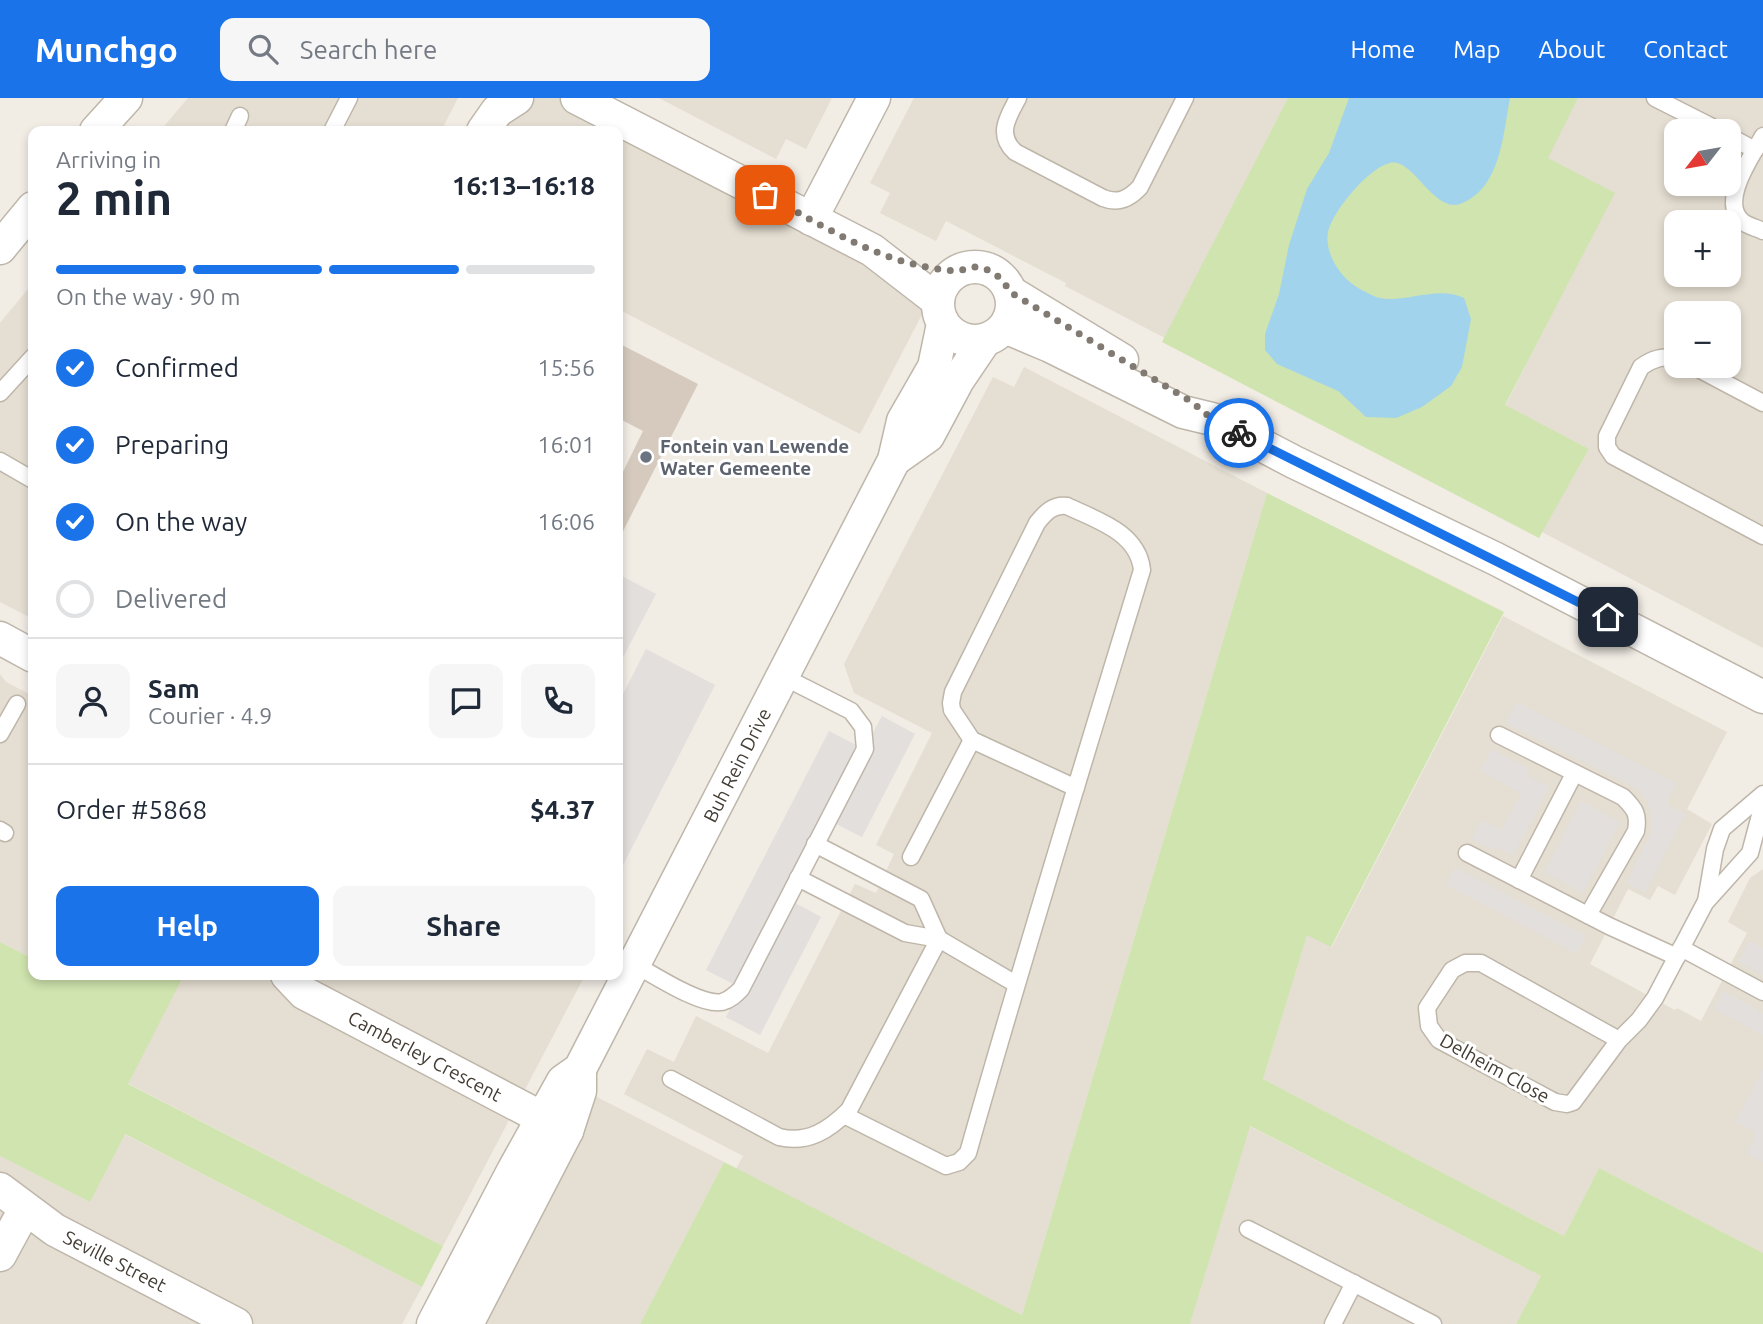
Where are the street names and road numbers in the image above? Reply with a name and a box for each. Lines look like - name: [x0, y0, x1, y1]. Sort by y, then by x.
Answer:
- street label: Buh Rein Drive: [699, 704, 775, 826]
- street label: Camberley Crescent: [344, 1006, 506, 1106]
- street label: Delheim Close: [1436, 1029, 1554, 1107]
- street label: Seville Street: [60, 1226, 170, 1297]

